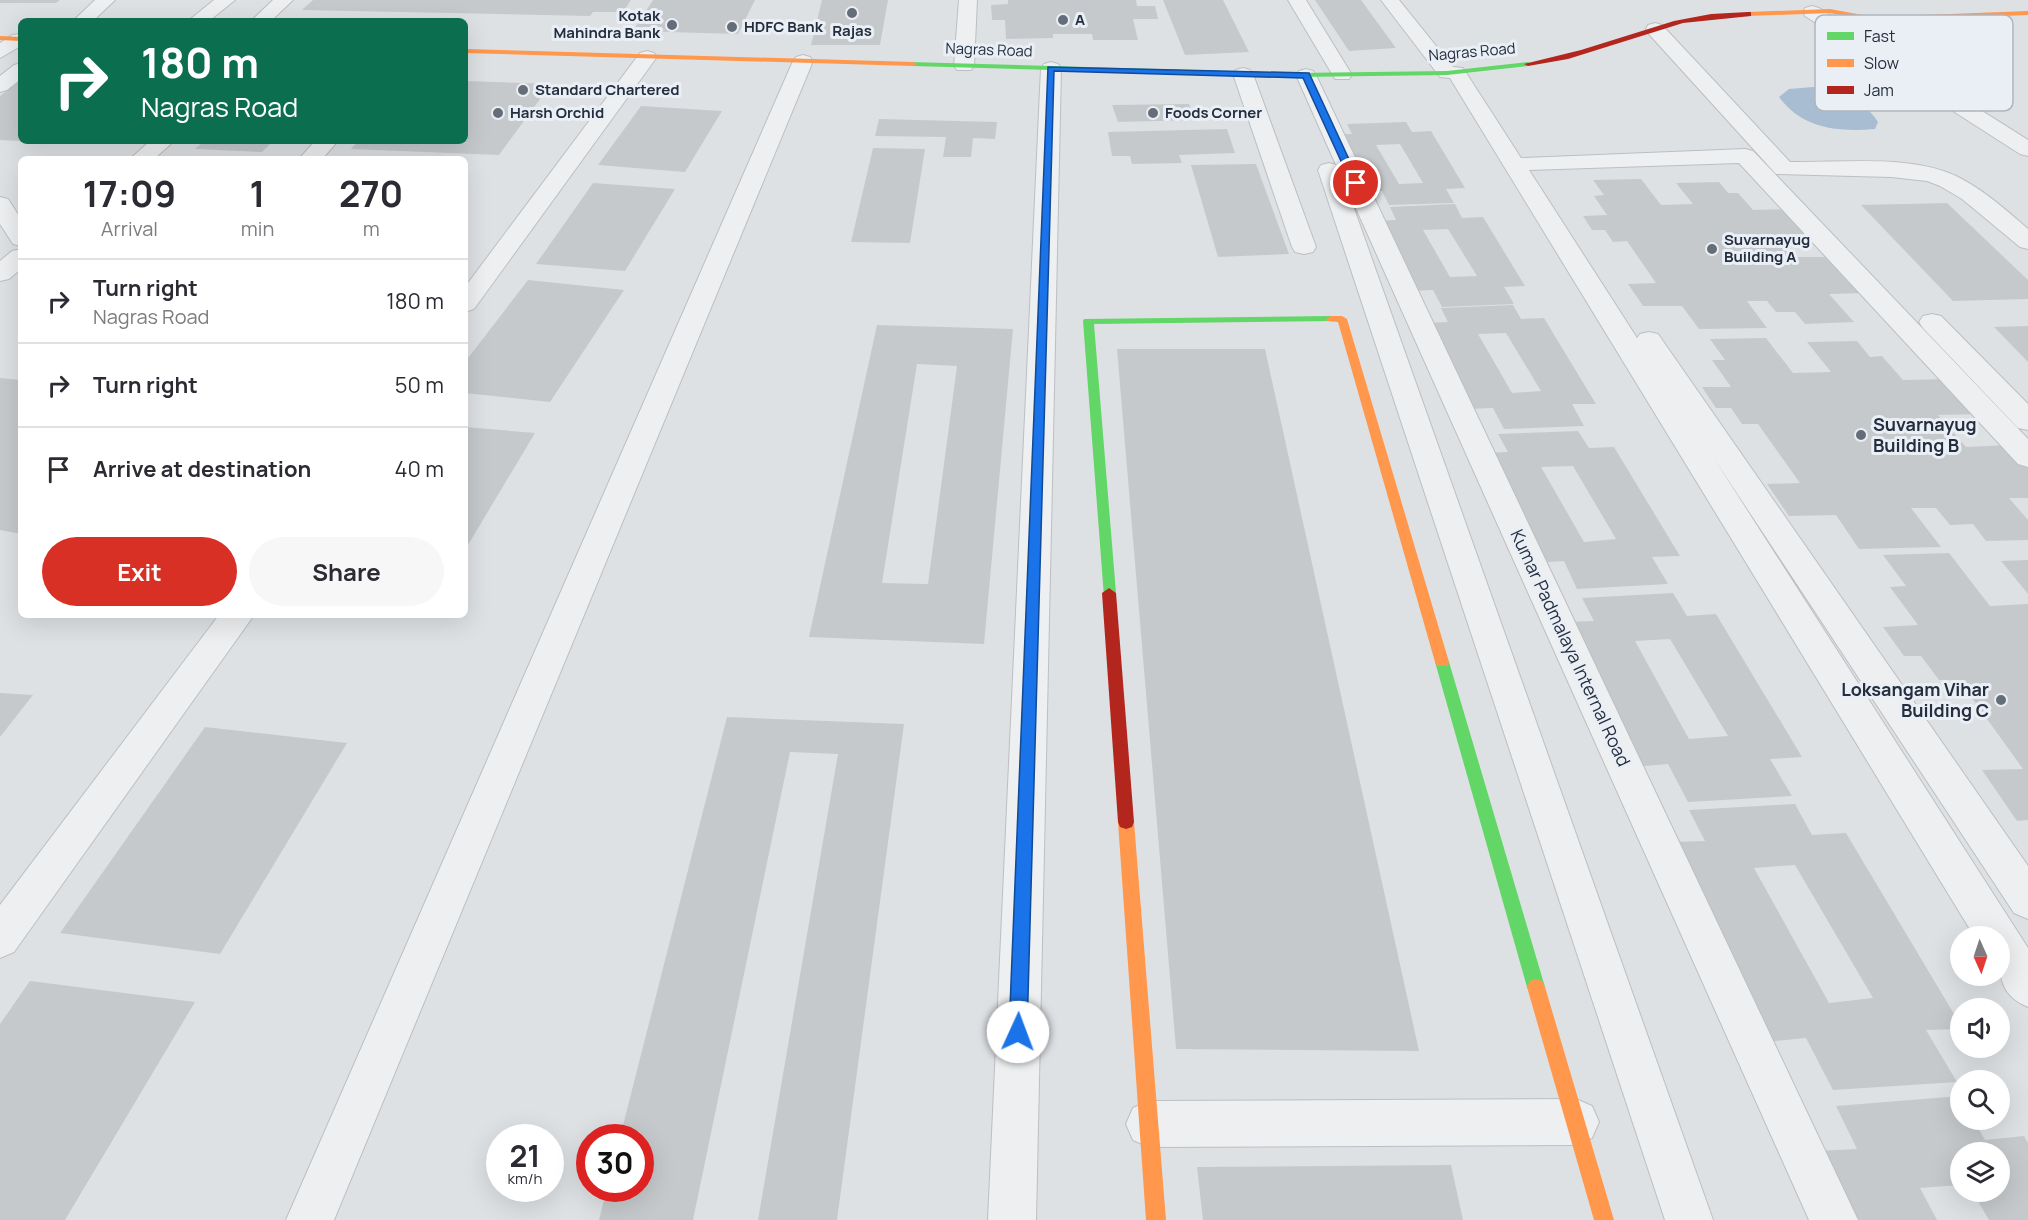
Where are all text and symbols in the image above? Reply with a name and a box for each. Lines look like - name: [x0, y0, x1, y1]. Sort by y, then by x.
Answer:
- place label: Kotak Mahindra Bank: [553, 5, 661, 43]
- marker: Rajas: [845, 6, 859, 20]
- place label: A: [1075, 9, 1085, 30]
- marker: A: [1056, 13, 1070, 27]
- legend: [1815, 15, 2013, 111]
- place label: HDFC Bank: [744, 16, 824, 37]
- marker: Kotak Mahindra Bank: [665, 18, 679, 32]
- marker: HDFC Bank: [725, 20, 739, 34]
- place label: Rajas: [832, 20, 872, 41]
- text: Fast: [1864, 25, 1895, 47]
- text: 180 m: [141, 33, 259, 91]
- street label: Nagras Road: [945, 37, 1033, 62]
- street label: Nagras Road: [1428, 37, 1516, 66]
- icon: right: [42, 42, 120, 120]
- text: Slow: [1864, 52, 1899, 74]
- place label: Standard Chartered: [535, 79, 680, 100]
- text: Jam: [1864, 79, 1894, 101]
- marker: Standard Chartered: [516, 83, 530, 97]
- text: Nagras Road: [141, 88, 298, 125]
- place label: Harsh Orchid: [510, 102, 604, 123]
- place label: Foods Corner: [1165, 102, 1262, 123]
- marker: Harsh Orchid: [491, 106, 505, 120]
- marker: Foods Corner: [1146, 106, 1160, 120]
- pin: [1330, 157, 1381, 208]
- icon: arrive: [1339, 166, 1372, 199]
- text: 17:09: [83, 169, 176, 218]
- text: 1: [250, 169, 265, 218]
- text: 270: [339, 169, 403, 218]
- text: Arrival: [101, 215, 158, 242]
- text: min: [241, 215, 274, 242]
- text: m: [363, 215, 380, 242]
- place label: Suvarnayug Building A: [1724, 229, 1810, 267]
- marker: Suvarnayug Building A: [1705, 242, 1719, 256]
- text: Turn right: [93, 273, 198, 303]
- icon: right: [42, 285, 75, 318]
- text: 180 m: [386, 286, 444, 316]
- text: Nagras Road: [93, 303, 209, 330]
- icon: right: [42, 369, 75, 402]
- text: Turn right: [93, 370, 198, 400]
- text: 50 m: [395, 370, 444, 400]
- place label: Suvarnayug Building B: [1873, 412, 1977, 457]
- marker: Suvarnayug Building B: [1854, 428, 1868, 442]
- icon: arrive: [42, 453, 75, 486]
- text: Arrive at destination: [93, 454, 311, 484]
- text: 40 m: [395, 454, 444, 484]
- street label: Kumar Padmalaya Internal Road: [1505, 525, 1636, 770]
- button: Exit: [42, 537, 237, 606]
- button: Share: [249, 537, 444, 606]
- place label: Loksangam Vihar Building C: [1841, 677, 1989, 722]
- marker: Loksangam Vihar Building C: [1994, 693, 2008, 707]
- north arrow: [1950, 926, 2010, 986]
- map controls: [1950, 926, 2010, 1202]
- button: sound: [1950, 998, 2010, 1058]
- position arrow: [986, 1000, 1050, 1064]
- button: search: [1950, 1070, 2010, 1130]
- speed limit sign: 30: [576, 1124, 654, 1202]
- text: 21: [509, 1135, 541, 1176]
- button: layers: [1950, 1142, 2010, 1202]
- text: km/h: [508, 1168, 542, 1189]

